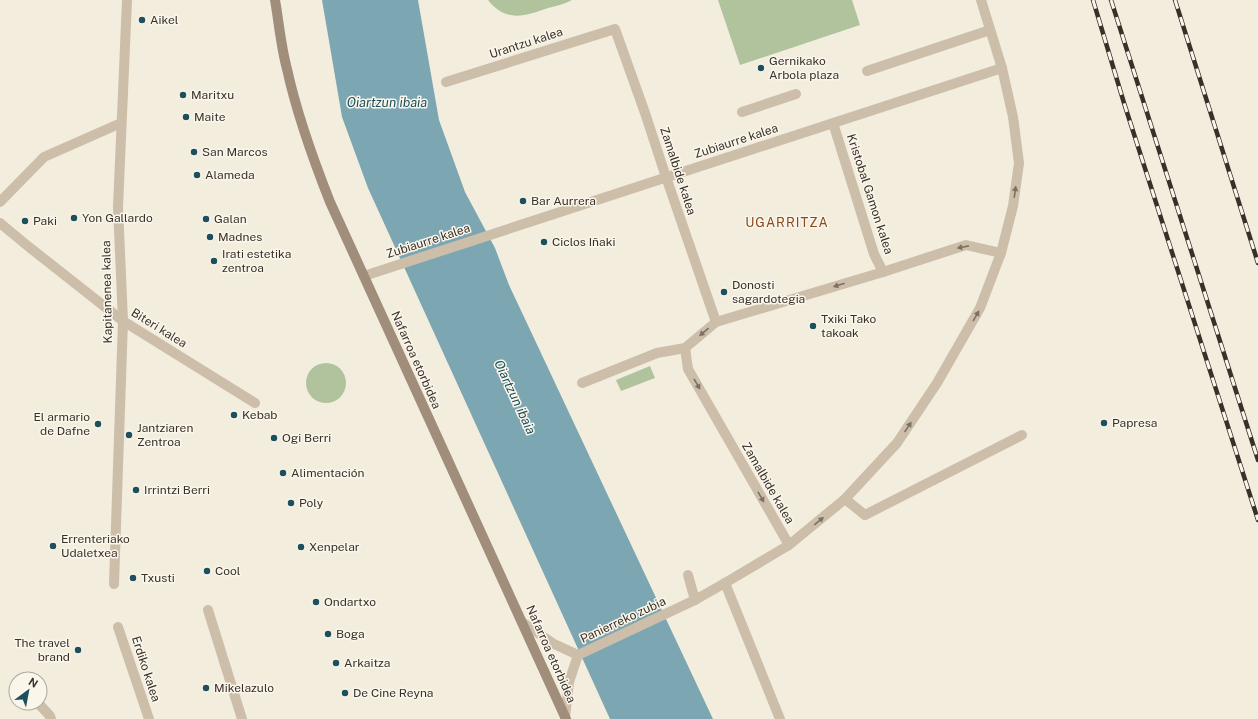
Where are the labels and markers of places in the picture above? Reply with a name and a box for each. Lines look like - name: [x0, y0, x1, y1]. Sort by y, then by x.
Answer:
- place label: Aikel: [150, 13, 179, 27]
- marker: Aikel: [137, 15, 147, 25]
- place label: Gernikako Arbola plaza: [769, 54, 839, 82]
- marker: Gernikako Arbola plaza: [756, 63, 766, 73]
- place label: Maritxu: [191, 88, 234, 102]
- marker: Maritxu: [178, 90, 188, 100]
- place label: Maite: [194, 110, 226, 124]
- marker: Maite: [181, 112, 191, 122]
- place label: San Marcos: [202, 145, 268, 159]
- marker: San Marcos: [189, 147, 199, 157]
- place label: Alameda: [205, 168, 255, 182]
- marker: Alameda: [192, 170, 202, 180]
- place label: Bar Aurrera: [531, 194, 596, 208]
- marker: Bar Aurrera: [518, 196, 528, 206]
- place label: Yon Gallardo: [82, 211, 153, 225]
- place label: Galan: [214, 212, 247, 226]
- marker: Yon Gallardo: [69, 213, 79, 223]
- place label: Paki: [33, 214, 57, 228]
- marker: Galan: [201, 214, 211, 224]
- marker: Paki: [20, 216, 30, 226]
- place label: Madnes: [218, 230, 262, 244]
- marker: Madnes: [205, 232, 215, 242]
- place label: Ciclos Iñaki: [552, 235, 615, 249]
- marker: Ciclos Iñaki: [539, 237, 549, 247]
- place label: Irati estetika zentroa: [222, 247, 291, 275]
- marker: Irati estetika zentroa: [209, 256, 219, 266]
- place label: Donosti sagardotegia: [732, 278, 805, 306]
- marker: Donosti sagardotegia: [719, 287, 729, 297]
- place label: Txiki Tako takoak: [821, 312, 876, 340]
- marker: Txiki Tako takoak: [808, 321, 818, 331]
- place label: Kebab: [242, 408, 278, 422]
- place label: El armario de Dafne: [33, 410, 90, 438]
- marker: Kebab: [229, 410, 239, 420]
- place label: Papresa: [1112, 416, 1157, 430]
- marker: Papresa: [1099, 418, 1109, 428]
- marker: El armario de Dafne: [93, 419, 103, 429]
- place label: Jantziaren Zentroa: [137, 421, 193, 449]
- marker: Jantziaren Zentroa: [124, 430, 134, 440]
- place label: Ogi Berri: [282, 431, 331, 445]
- marker: Ogi Berri: [269, 433, 279, 443]
- place label: Alimentación: [291, 466, 364, 480]
- marker: Alimentación: [278, 468, 288, 478]
- place label: Irrintzi Berri: [144, 483, 210, 497]
- marker: Irrintzi Berri: [131, 485, 141, 495]
- place label: Poly: [299, 496, 324, 510]
- marker: Poly: [286, 498, 296, 508]
- place label: Errenteriako Udaletxea: [61, 532, 130, 560]
- place label: Xenpelar: [309, 540, 360, 554]
- marker: Errenteriako Udaletxea: [48, 541, 58, 551]
- marker: Xenpelar: [296, 542, 306, 552]
- place label: Cool: [215, 564, 241, 578]
- marker: Cool: [202, 566, 212, 576]
- place label: Txusti: [141, 571, 175, 585]
- marker: Txusti: [128, 573, 138, 583]
- place label: Ondartxo: [324, 595, 376, 609]
- marker: Ondartxo: [311, 597, 321, 607]
- place label: Boga: [336, 627, 365, 641]
- marker: Boga: [323, 629, 333, 639]
- place label: The travel brand: [14, 636, 70, 664]
- marker: The travel brand: [73, 645, 83, 655]
- place label: Arkaitza: [344, 656, 391, 670]
- marker: Arkaitza: [331, 658, 341, 668]
- place label: Mikelazulo: [214, 681, 274, 695]
- marker: Mikelazulo: [201, 683, 211, 693]
- place label: De Cine Reyna: [353, 686, 433, 700]
- marker: De Cine Reyna: [340, 688, 350, 698]

